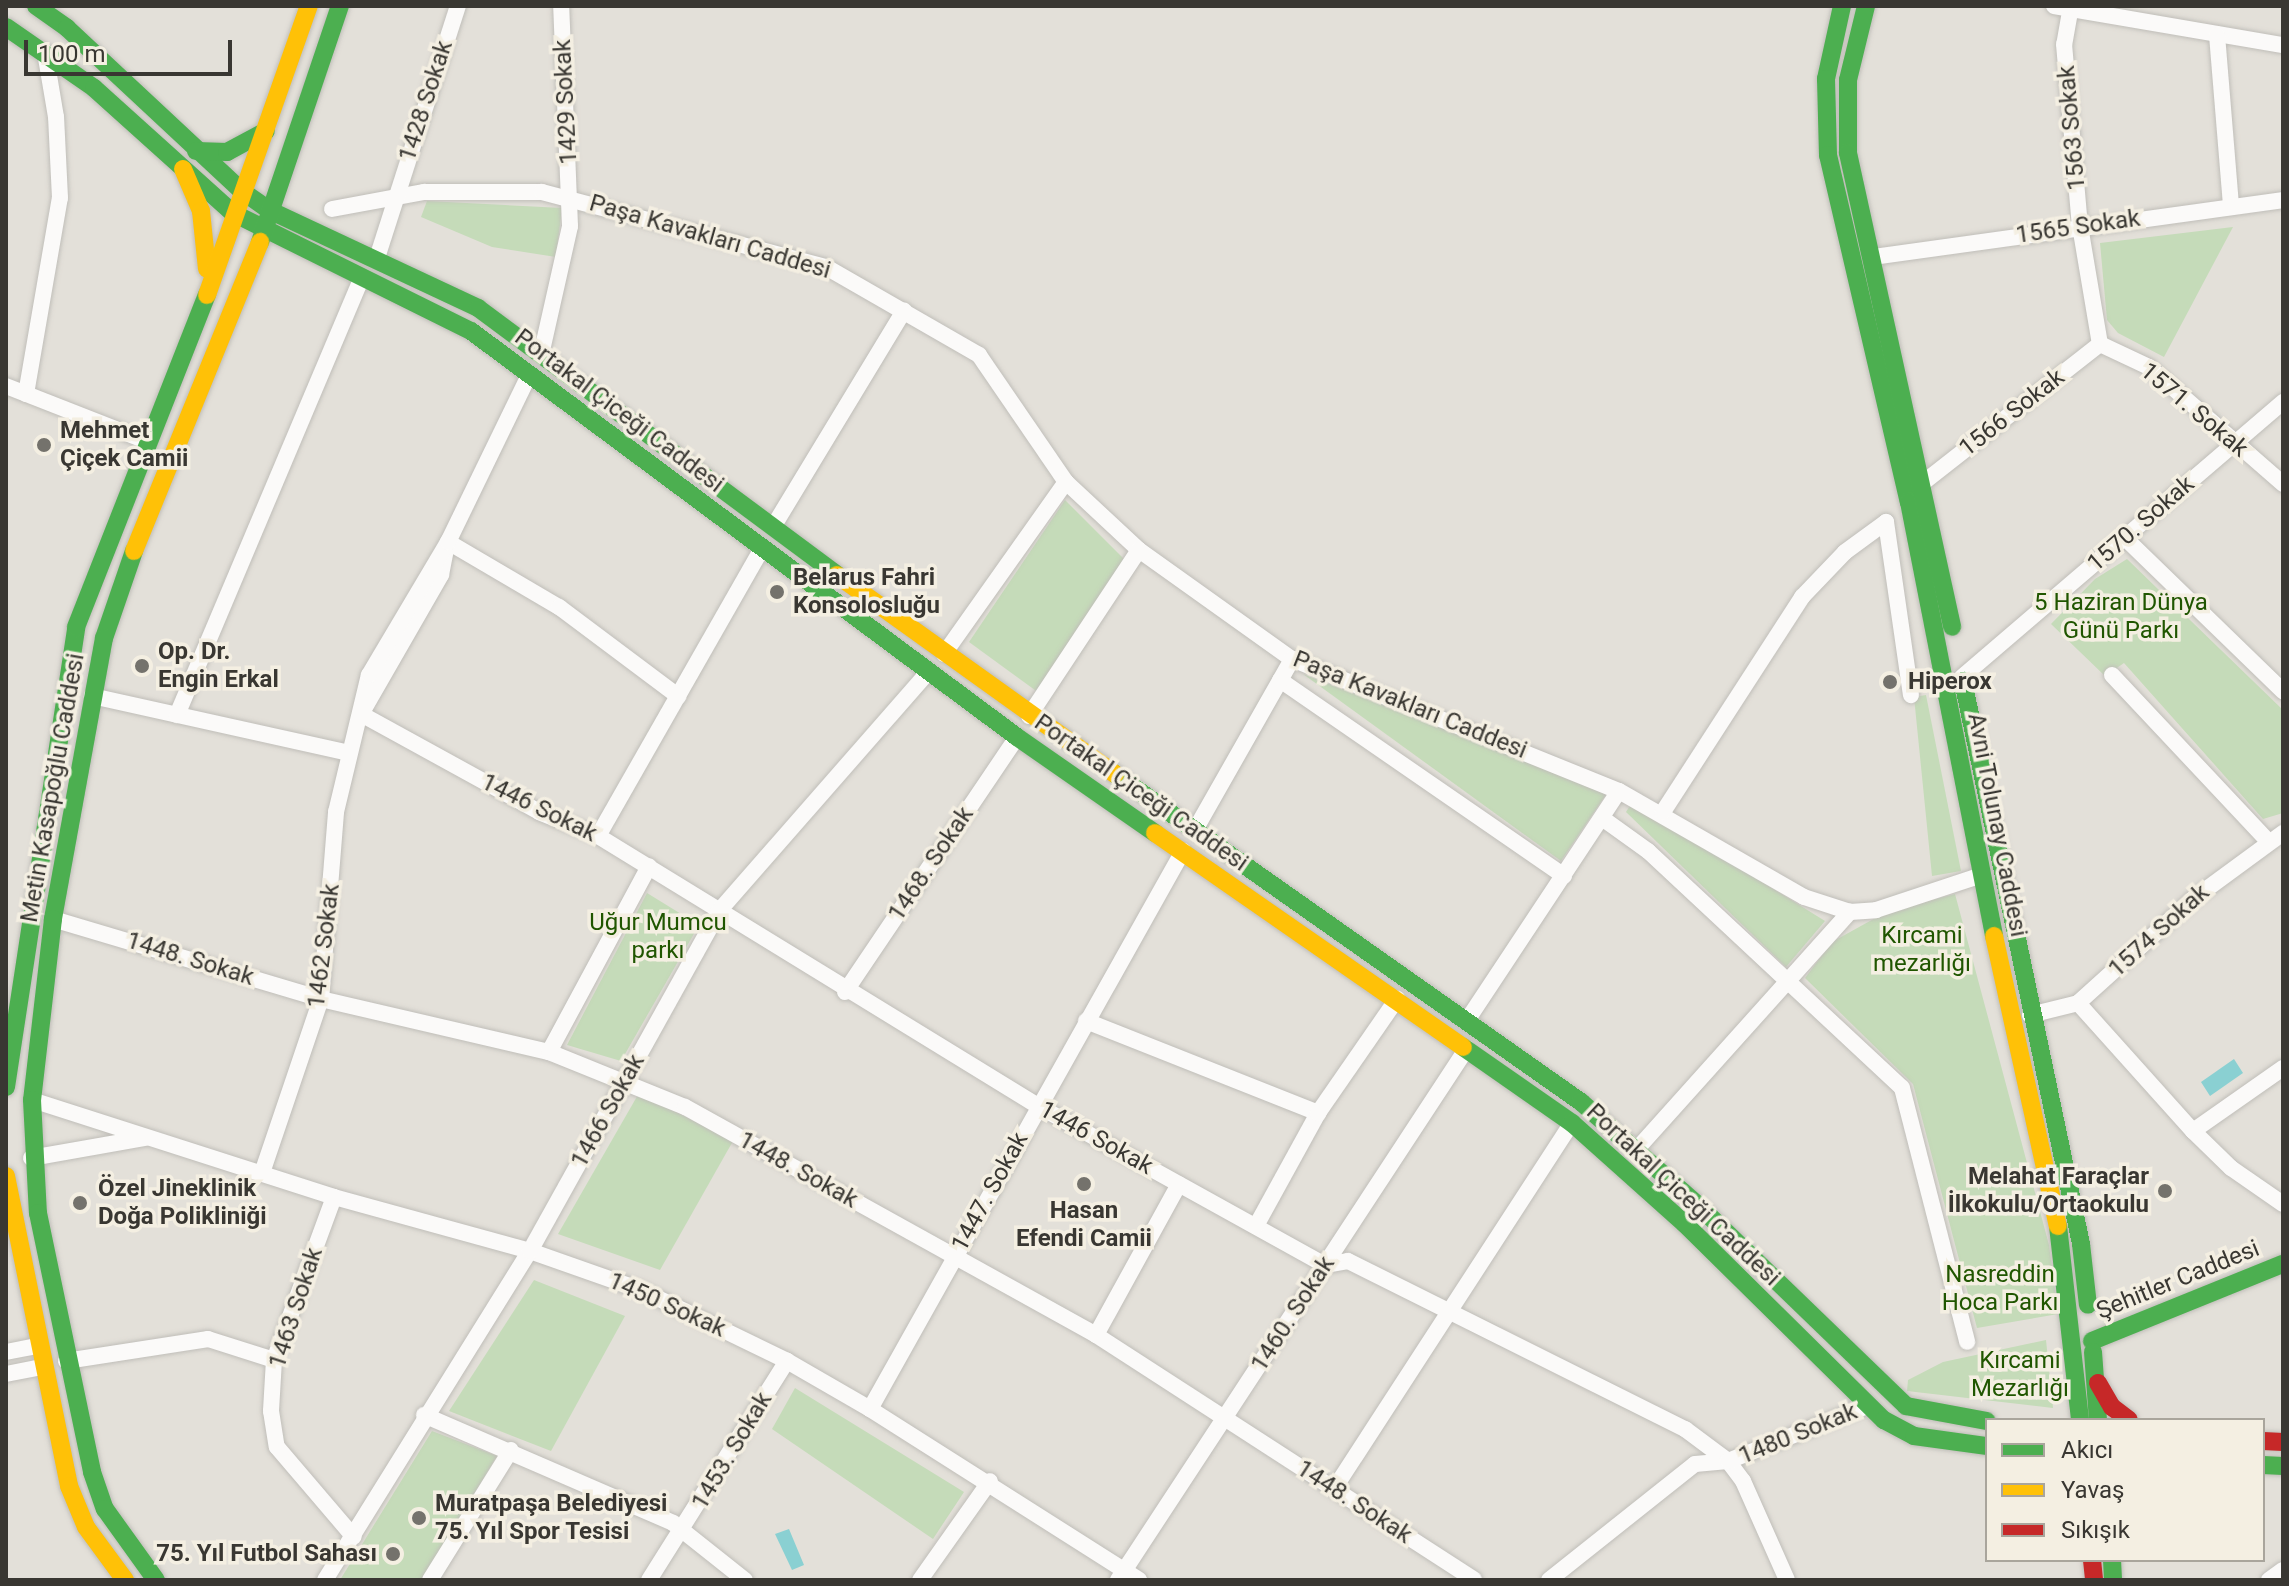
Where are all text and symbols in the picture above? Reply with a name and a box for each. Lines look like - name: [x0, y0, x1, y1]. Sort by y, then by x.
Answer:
- scale bar: [28, 24, 236, 74]
- street label: 1428 Sokak: [393, 37, 459, 165]
- street label: 1429 Sokak: [548, 39, 584, 165]
- text: 100 m: [38, 40, 105, 68]
- street label: 1563 Sokak: [2052, 64, 2092, 192]
- street label: Paşa Kavakları Caddesi: [586, 189, 834, 285]
- street label: 1565 Sokak: [2014, 204, 2142, 250]
- street label: Portakal Çiceği Caddesi: [509, 323, 729, 499]
- street label: 1571. Sokak: [2134, 357, 2254, 463]
- street label: 1566 Sokak: [1954, 363, 2070, 463]
- place label: Mehmet Çiçek Camii: [60, 417, 188, 473]
- marker: Mehmet Çiçek Camii: [35, 436, 53, 454]
- street label: 1570. Sokak: [2082, 470, 2200, 578]
- place label: Belarus Fahri Konsolosluğu: [793, 564, 940, 620]
- marker: Belarus Fahri Konsolosluğu: [768, 583, 786, 601]
- park label: 5 Haziran Dünya Günü Parkı: [2034, 589, 2208, 645]
- place label: Op. Dr. Engin Erkal: [158, 638, 279, 694]
- street label: Paşa Kavakları Caddesi: [1289, 645, 1531, 765]
- street label: Metin Kasapoğlu Caddesi: [15, 651, 91, 925]
- marker: Op. Dr. Engin Erkal: [133, 657, 151, 675]
- place label: Hiperox: [1908, 668, 1992, 696]
- marker: Hiperox: [1879, 671, 1901, 693]
- street label: Portakal Çiceği Caddesi: [1029, 708, 1253, 878]
- street label: Avni Tolunay Caddesi: [1961, 710, 2033, 940]
- street label: 1446 Sokak: [476, 768, 602, 848]
- street label: 1468. Sokak: [882, 801, 980, 927]
- street label: 1574 Sokak: [2103, 878, 2215, 984]
- street label: 1462 Sokak: [302, 882, 346, 1010]
- park label: Uğur Mumcu parkı: [589, 909, 727, 965]
- park label: Kırcami mezarlığı: [1873, 922, 1971, 978]
- street label: 1448. Sokak: [123, 926, 257, 992]
- street label: 1466 Sokak: [565, 1049, 651, 1173]
- street label: 1446 Sokak: [1034, 1095, 1158, 1181]
- street label: Portakal Çiceği Caddesi: [1580, 1098, 1786, 1292]
- street label: 1448. Sokak: [733, 1126, 863, 1214]
- street label: 1447. Sokak: [946, 1127, 1034, 1257]
- place label: Melahat Faraçlar İlkokulu/Ortaokulu: [1948, 1163, 2149, 1219]
- place label: Özel Jineklinik Doğa Polikliniği: [98, 1175, 267, 1231]
- marker: Hasan Efendi Camii: [1075, 1175, 1093, 1193]
- marker: Melahat Faraçlar İlkokulu/Ortaokulu: [2156, 1182, 2174, 1200]
- marker: Özel Jineklinik Doğa Polikliniği: [69, 1192, 91, 1214]
- place label: Hasan Efendi Camii: [1016, 1197, 1152, 1253]
- street label: Şehitler Caddesi: [2092, 1234, 2264, 1326]
- street label: 1463 Sokak: [263, 1244, 329, 1372]
- street label: 1460. Sokak: [1245, 1251, 1341, 1377]
- park label: Nasreddin Hoca Parkı: [1942, 1261, 2058, 1317]
- street label: 1450 Sokak: [604, 1266, 730, 1344]
- park label: Kırcami Mezarlığı: [1971, 1347, 2069, 1403]
- street label: 1453. Sokak: [686, 1387, 778, 1515]
- street label: 1480 Sokak: [1735, 1397, 1861, 1471]
- legend: [1985, 1418, 2265, 1562]
- text: Akıcı: [2061, 1436, 2113, 1464]
- street label: 1448. Sokak: [1291, 1454, 1417, 1550]
- text: Yavaş: [2061, 1476, 2124, 1504]
- place label: Muratpaşa Belediyesi 75. Yıl Spor Tesisi: [435, 1490, 667, 1546]
- marker: Muratpaşa Belediyesi 75. Yıl Spor Tesisi: [410, 1509, 428, 1527]
- text: Sıkışık: [2061, 1516, 2130, 1544]
- place label: 75. Yıl Futbol Sahası: [156, 1540, 377, 1568]
- marker: 75. Yıl Futbol Sahası: [384, 1545, 402, 1563]

